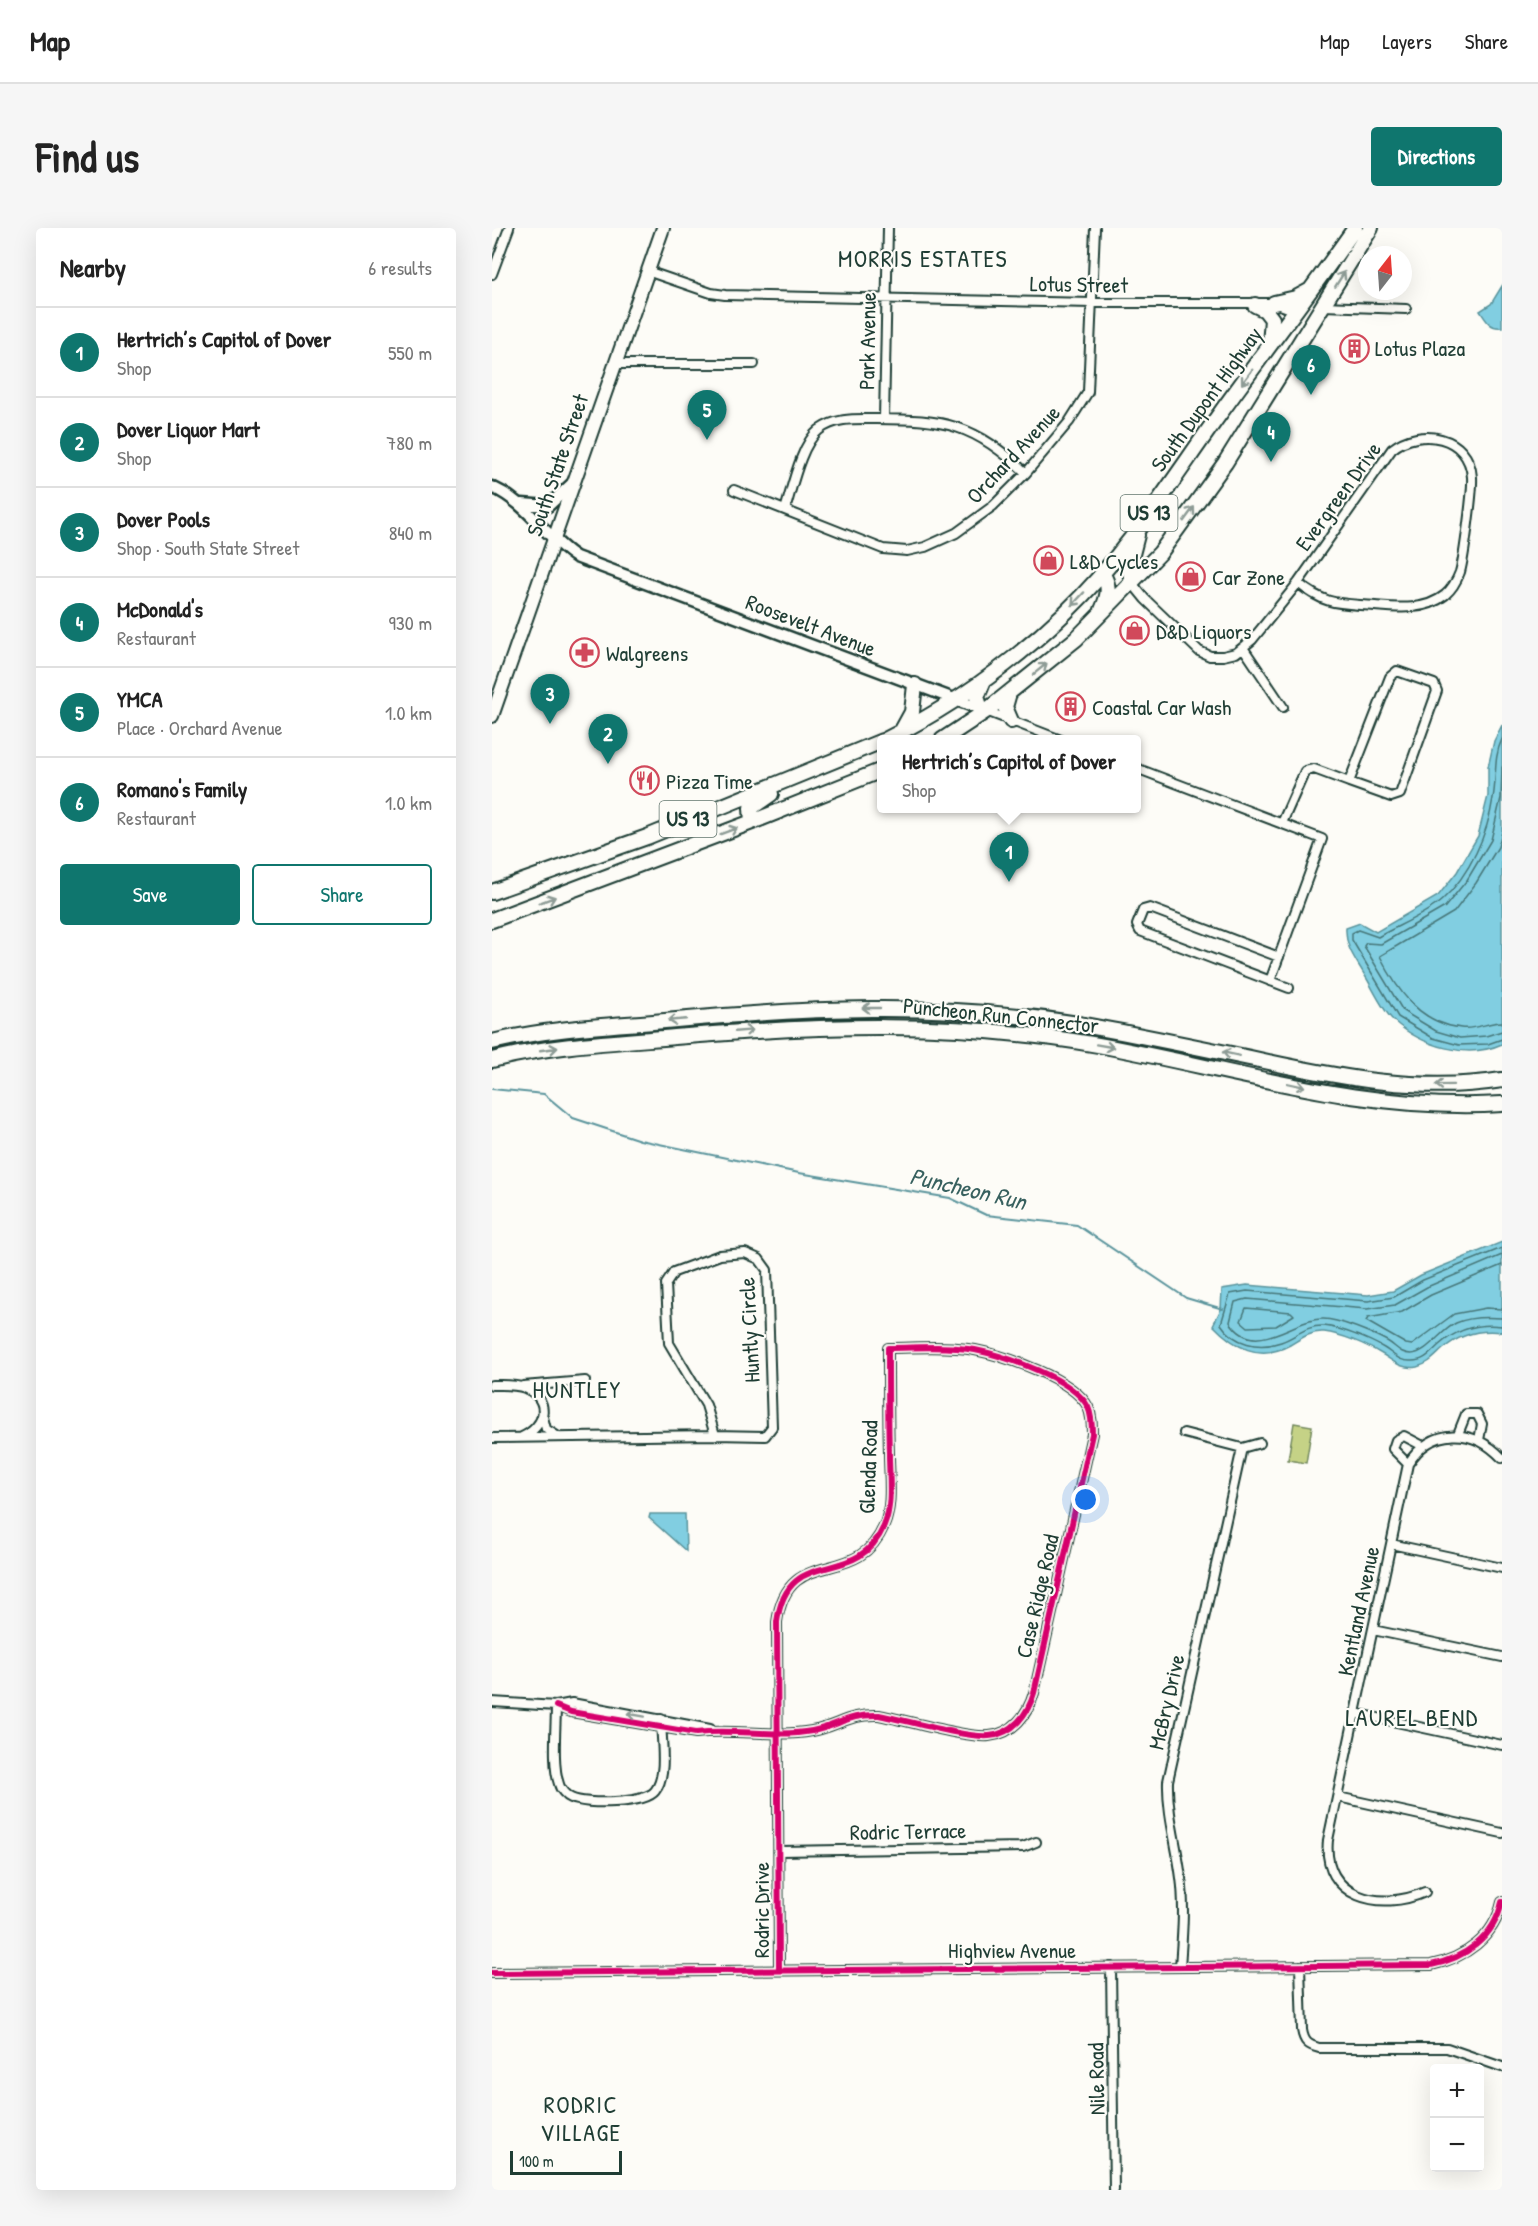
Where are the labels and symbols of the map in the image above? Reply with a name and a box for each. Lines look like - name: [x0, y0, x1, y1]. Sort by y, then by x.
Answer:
- district label: MORRIS ESTATES: [838, 242, 1008, 274]
- north arrow: [1358, 246, 1412, 300]
- street label: Lotus Street: [1030, 268, 1129, 300]
- one-way arrow: [1334, 271, 1346, 288]
- street label: Park Avenue: [851, 292, 883, 390]
- street label: South Dupont Highway: [1143, 321, 1269, 477]
- building icon: Lotus Plaza: [1338, 332, 1370, 364]
- place label: Lotus Plaza: [1375, 333, 1465, 363]
- pin: 6: [1292, 346, 1330, 395]
- one-way arrow: [1241, 369, 1254, 385]
- street label: South State Street: [519, 389, 595, 540]
- pin: 5: [688, 390, 726, 440]
- street label: Orchard Avenue: [959, 398, 1067, 510]
- pin: 4: [1252, 412, 1290, 462]
- street label: Evergreen Drive: [1288, 435, 1388, 557]
- road number: US 13: [1120, 495, 1178, 531]
- one-way arrow: [1183, 506, 1196, 522]
- shop icon: L&D Cycles: [1033, 545, 1065, 577]
- place label: L&D Cycles: [1070, 546, 1158, 576]
- shop icon: Car Zone: [1175, 561, 1207, 593]
- place label: Car Zone: [1212, 562, 1285, 592]
- street label: Roosevelt Avenue: [742, 586, 880, 664]
- one-way arrow: [1071, 592, 1086, 607]
- shop icon: D&D Liquors: [1119, 615, 1151, 647]
- place label: D&D Liquors: [1156, 616, 1252, 646]
- pharmacy icon: Walgreens: [569, 637, 601, 669]
- place label: Walgreens: [606, 638, 688, 668]
- one-way arrow: [1032, 662, 1048, 675]
- pin: 3: [530, 674, 570, 724]
- building icon: Coastal Car Wash: [1055, 691, 1087, 723]
- place label: Coastal Car Wash: [1092, 692, 1231, 722]
- pin: 2: [588, 714, 628, 764]
- restaurant icon: Pizza Time: [629, 765, 661, 797]
- place label: Pizza Time: [666, 766, 753, 796]
- road number: US 13: [660, 801, 716, 837]
- one-way arrow: [719, 825, 738, 836]
- pin: 1: [990, 832, 1028, 882]
- one-way arrow: [537, 893, 555, 904]
- street label: Puncheon Run Connector: [902, 990, 1101, 1040]
- one-way arrow: [862, 1002, 882, 1014]
- one-way arrow: [667, 1014, 687, 1025]
- one-way arrow: [733, 1026, 753, 1037]
- one-way arrow: [1095, 1041, 1114, 1052]
- one-way arrow: [539, 1044, 559, 1055]
- one-way arrow: [1221, 1048, 1241, 1059]
- one-way arrow: [1286, 1080, 1305, 1091]
- one-way arrow: [1434, 1080, 1454, 1091]
- water label: Puncheon Run: [907, 1159, 1032, 1217]
- street label: Huntly Circle: [731, 1276, 767, 1383]
- district label: HUNTLEY: [532, 1373, 622, 1405]
- street label: Glenda Road: [851, 1419, 885, 1514]
- your location: [1071, 1485, 1100, 1514]
- street label: Case Ridge Road: [1008, 1531, 1066, 1661]
- street label: Kentland Avenue: [1330, 1543, 1386, 1679]
- street label: McBry Drive: [1140, 1651, 1192, 1753]
- district label: LAUREL BEND: [1345, 1701, 1479, 1733]
- one-way arrow: [626, 1709, 646, 1720]
- street label: Rodric Terrace: [850, 1815, 967, 1847]
- street label: Rodric Drive: [746, 1862, 776, 1958]
- street label: Highview Avenue: [948, 1935, 1076, 1965]
- street label: Nile Road: [1080, 2042, 1112, 2115]
- district label: RODRIC VILLAGE: [540, 2088, 622, 2148]
- scale bar: [510, 2148, 622, 2176]

